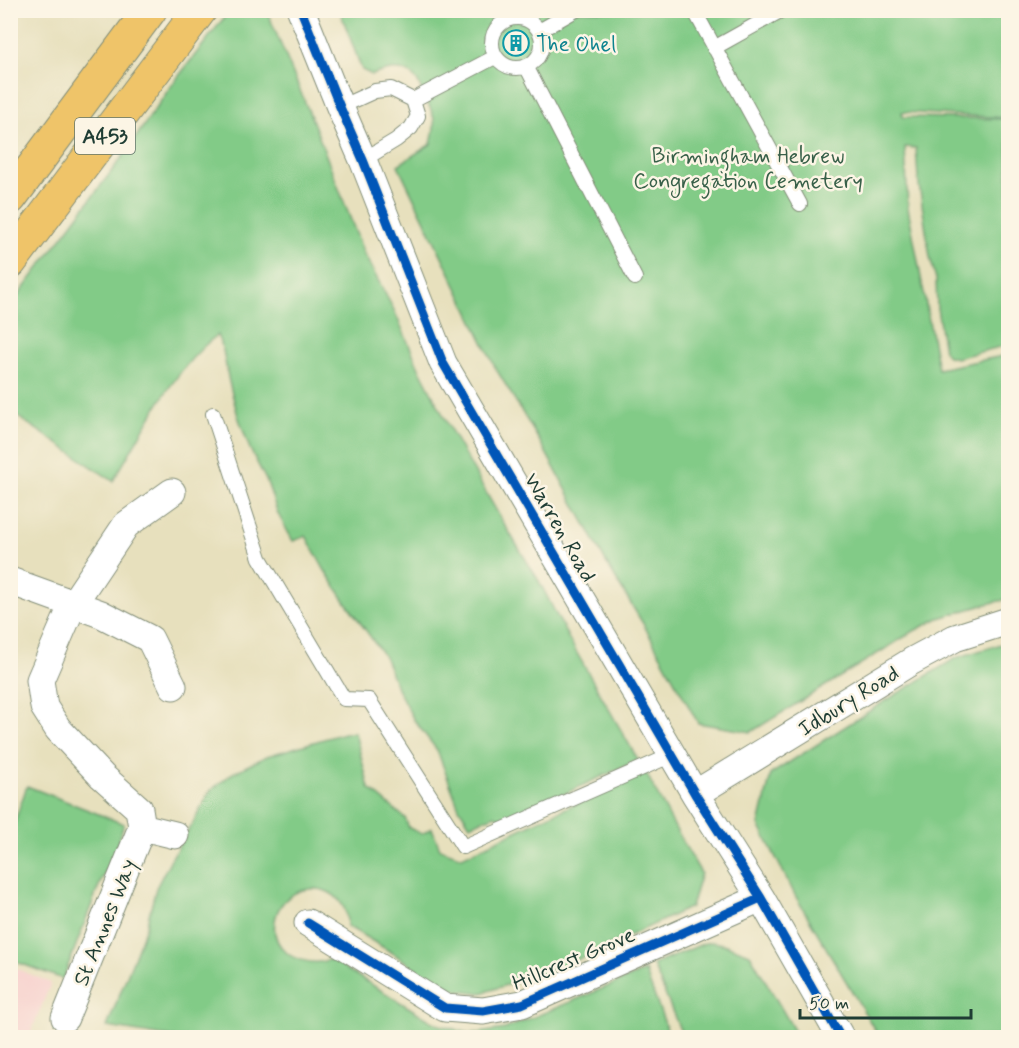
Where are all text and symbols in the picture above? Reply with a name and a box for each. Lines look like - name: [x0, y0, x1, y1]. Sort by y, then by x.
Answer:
- building icon: The Ohel: [501, 28, 531, 58]
- place label: The Ohel: [536, 31, 616, 59]
- road number: A453: [75, 118, 135, 154]
- park label: Birmingham Hebrew Congregation Cemetery: [633, 143, 863, 199]
- street label: Warren Road: [517, 468, 602, 588]
- street label: Idbury Road: [794, 660, 905, 744]
- street label: St Annes Way: [68, 855, 144, 990]
- street label: Hillcrest Grove: [508, 921, 639, 998]
- scale bar: [800, 982, 971, 1020]
- text: 50 m: [809, 992, 849, 1016]

